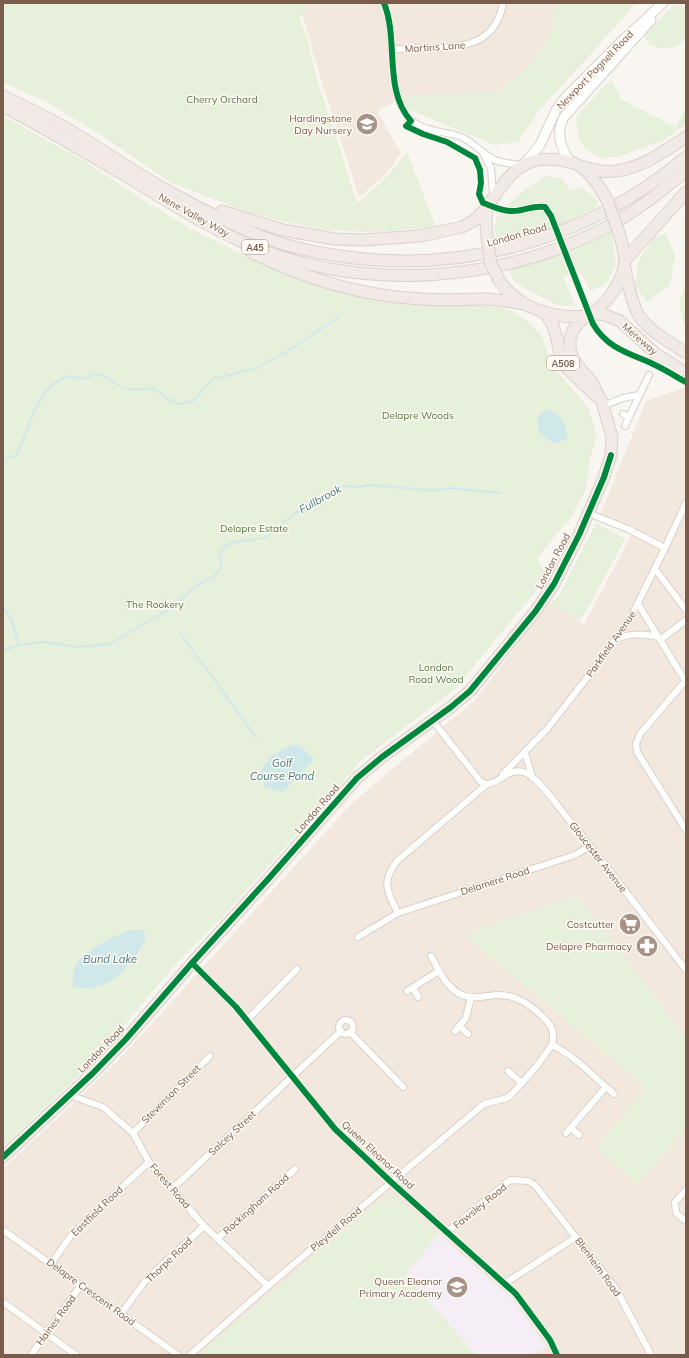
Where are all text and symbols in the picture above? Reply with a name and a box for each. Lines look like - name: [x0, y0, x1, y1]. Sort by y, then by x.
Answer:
- street label: Newport Pagnell Road: [554, 28, 636, 112]
- street label: Martins Lane: [404, 38, 466, 56]
- park label: Cherry Orchard: [186, 93, 258, 106]
- school or university icon: Hardingstone Day Nursery: [354, 111, 380, 137]
- place label: Hardingstone Day Nursery: [289, 112, 353, 137]
- street label: Nene Valley Way: [156, 190, 232, 240]
- street label: London Road: [486, 220, 548, 250]
- road number: A45: [242, 240, 268, 254]
- street label: Mereway: [620, 320, 661, 358]
- road number: A508: [547, 356, 579, 370]
- park label: Delapre Woods: [382, 409, 454, 422]
- water label: Fullbrook: [296, 481, 344, 516]
- park label: Delapre Estate: [220, 522, 288, 535]
- street label: London Road: [533, 531, 573, 591]
- park label: The Rookery: [126, 598, 185, 611]
- street label: Parkfield Avenue: [583, 608, 639, 680]
- park label: London Road Wood: [408, 661, 464, 686]
- water label: Golf Course Pond: [250, 756, 315, 783]
- street label: London Road: [292, 781, 342, 837]
- street label: Gloucester Avenue: [566, 819, 630, 895]
- street label: Delamere Road: [459, 864, 531, 898]
- supermarket icon: Costcutter: [617, 911, 643, 937]
- place label: Costcutter: [567, 918, 614, 931]
- pharmacy icon: Delapre Pharmacy: [634, 933, 660, 959]
- place label: Delapre Pharmacy: [546, 940, 633, 953]
- water label: Bund Lake: [83, 952, 137, 966]
- street label: London Road: [75, 1022, 127, 1076]
- street label: Stevenson Street: [139, 1061, 204, 1126]
- street label: Salcey Street: [205, 1107, 259, 1158]
- street label: Queen Eleanor Road: [339, 1118, 417, 1192]
- street label: Forest Road: [147, 1161, 193, 1211]
- street label: Rockingham Road: [220, 1171, 292, 1237]
- street label: Fawsley Road: [451, 1180, 509, 1232]
- street label: Eastfield Road: [68, 1183, 126, 1239]
- street label: Pleydell Road: [308, 1204, 364, 1254]
- street label: Thorpe Road: [143, 1235, 195, 1285]
- street label: Blenheim Road: [572, 1235, 624, 1299]
- street label: Delapre Crescent Road: [44, 1255, 138, 1329]
- school or university icon: Queen Eleanor Primary Academy: [444, 1274, 470, 1300]
- place label: Queen Eleanor Primary Academy: [359, 1275, 443, 1300]
- street label: Haines Road: [33, 1292, 79, 1348]

